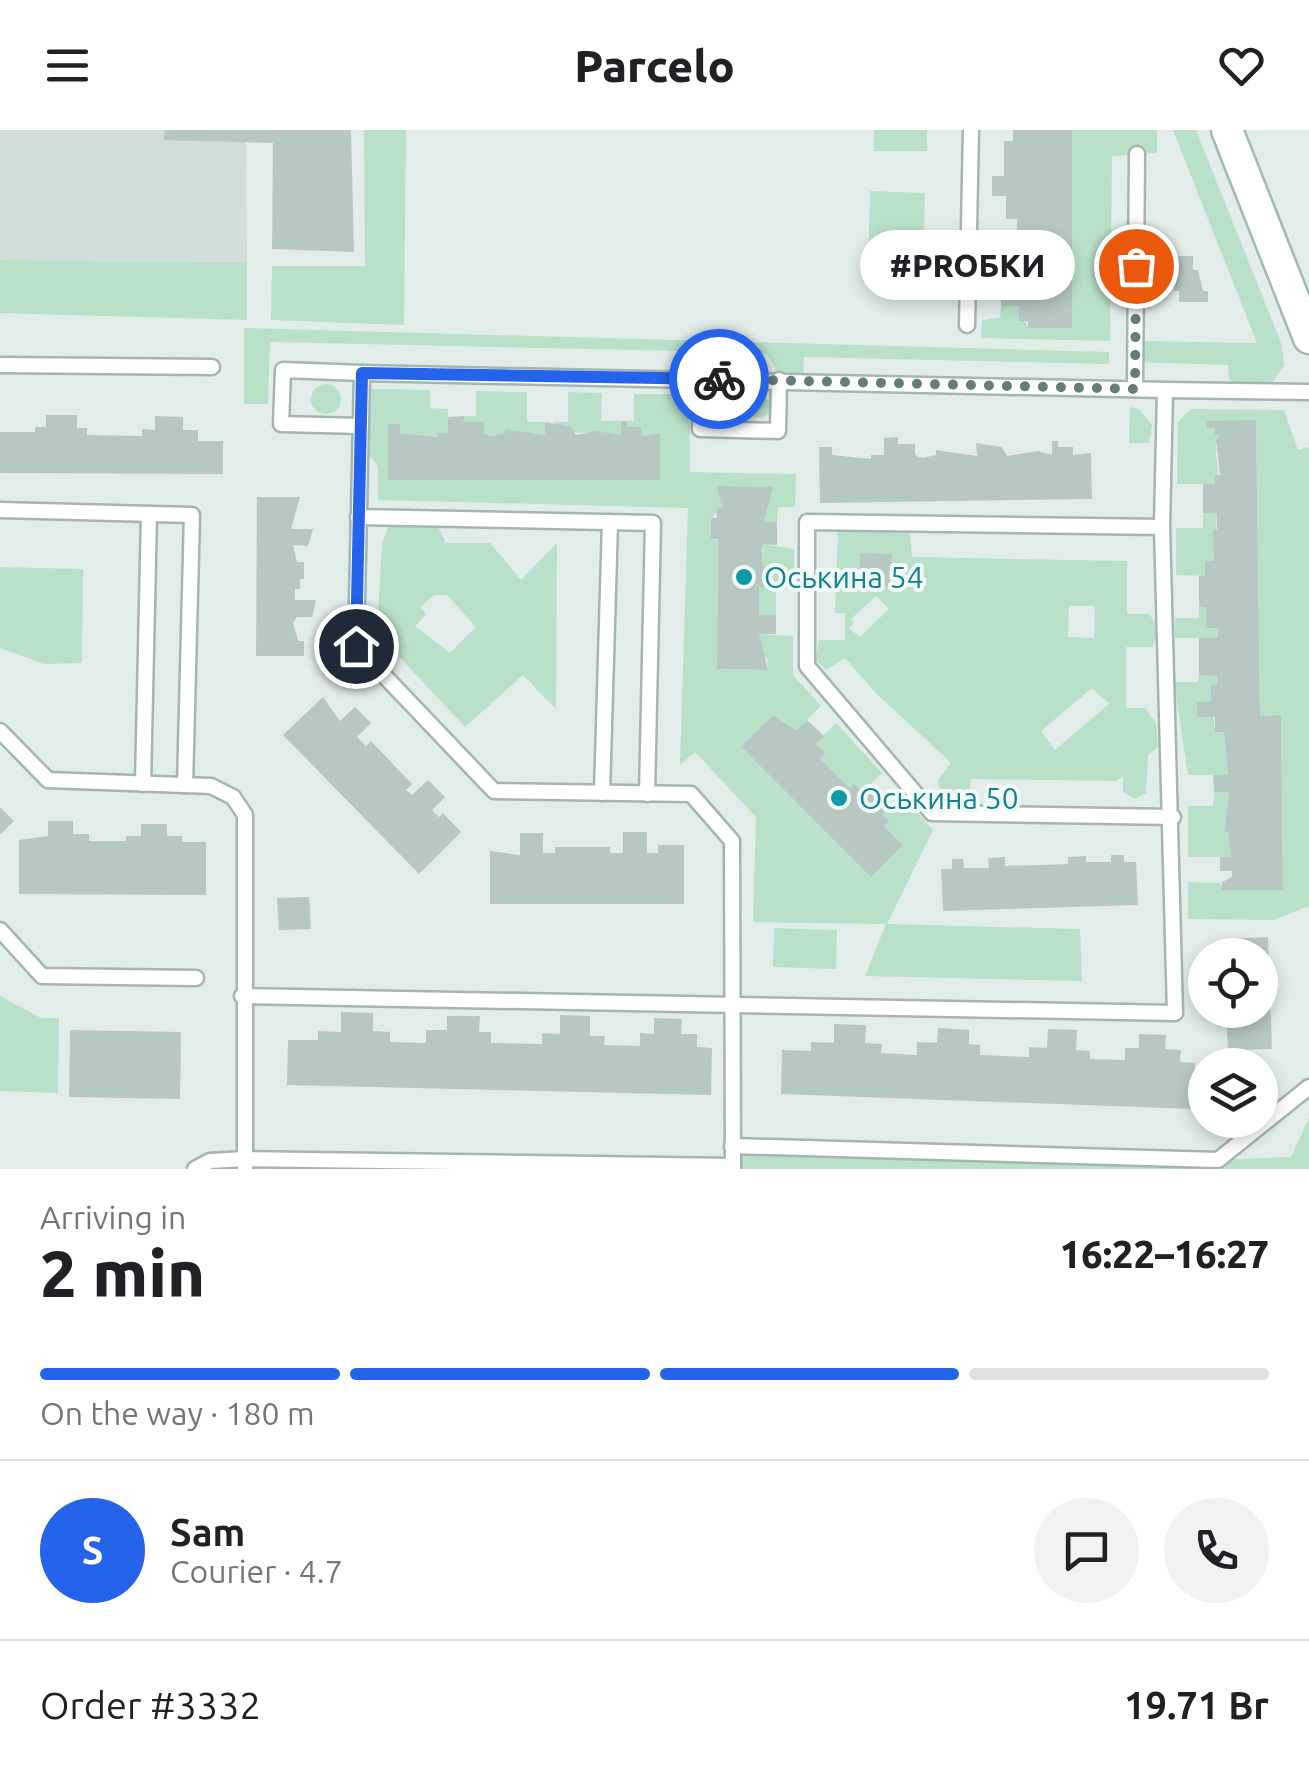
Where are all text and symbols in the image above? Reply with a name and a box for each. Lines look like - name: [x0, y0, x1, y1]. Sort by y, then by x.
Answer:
- icon: menu: [40, 38, 95, 93]
- icon: heart: [1214, 38, 1269, 93]
- text: Parcelo: [574, 40, 735, 91]
- pin: [1094, 224, 1179, 309]
- callout: #PROБКИ: [861, 231, 1076, 301]
- icon: bag: [1109, 239, 1164, 294]
- text: #PROБКИ: [890, 247, 1045, 283]
- courier: [669, 329, 769, 429]
- icon: bike: [692, 352, 747, 407]
- place label: Оськина 54: [764, 560, 924, 594]
- marker: Оськина 54: [733, 566, 755, 588]
- pin: [314, 604, 399, 689]
- icon: home: [329, 619, 384, 674]
- place label: Оськина 50: [859, 781, 1019, 815]
- marker: Оськина 50: [828, 787, 850, 809]
- map controls: [1188, 938, 1278, 1138]
- button: locate: [1188, 938, 1278, 1028]
- button: layers: [1188, 1048, 1278, 1138]
- text: Arriving in: [40, 1199, 186, 1235]
- text: 16:22–16:27: [1060, 1233, 1269, 1275]
- text: 2 min: [40, 1236, 205, 1309]
- text: On the way · 180 m: [40, 1395, 315, 1431]
- button: chat: [1034, 1498, 1139, 1603]
- button: phone: [1164, 1498, 1269, 1603]
- text: Sam: [170, 1511, 245, 1553]
- text: S: [82, 1529, 103, 1571]
- text: Courier · 4.7: [170, 1553, 343, 1589]
- text: Order #3332: [40, 1684, 261, 1726]
- text: 19.71 Br: [1124, 1684, 1269, 1726]

